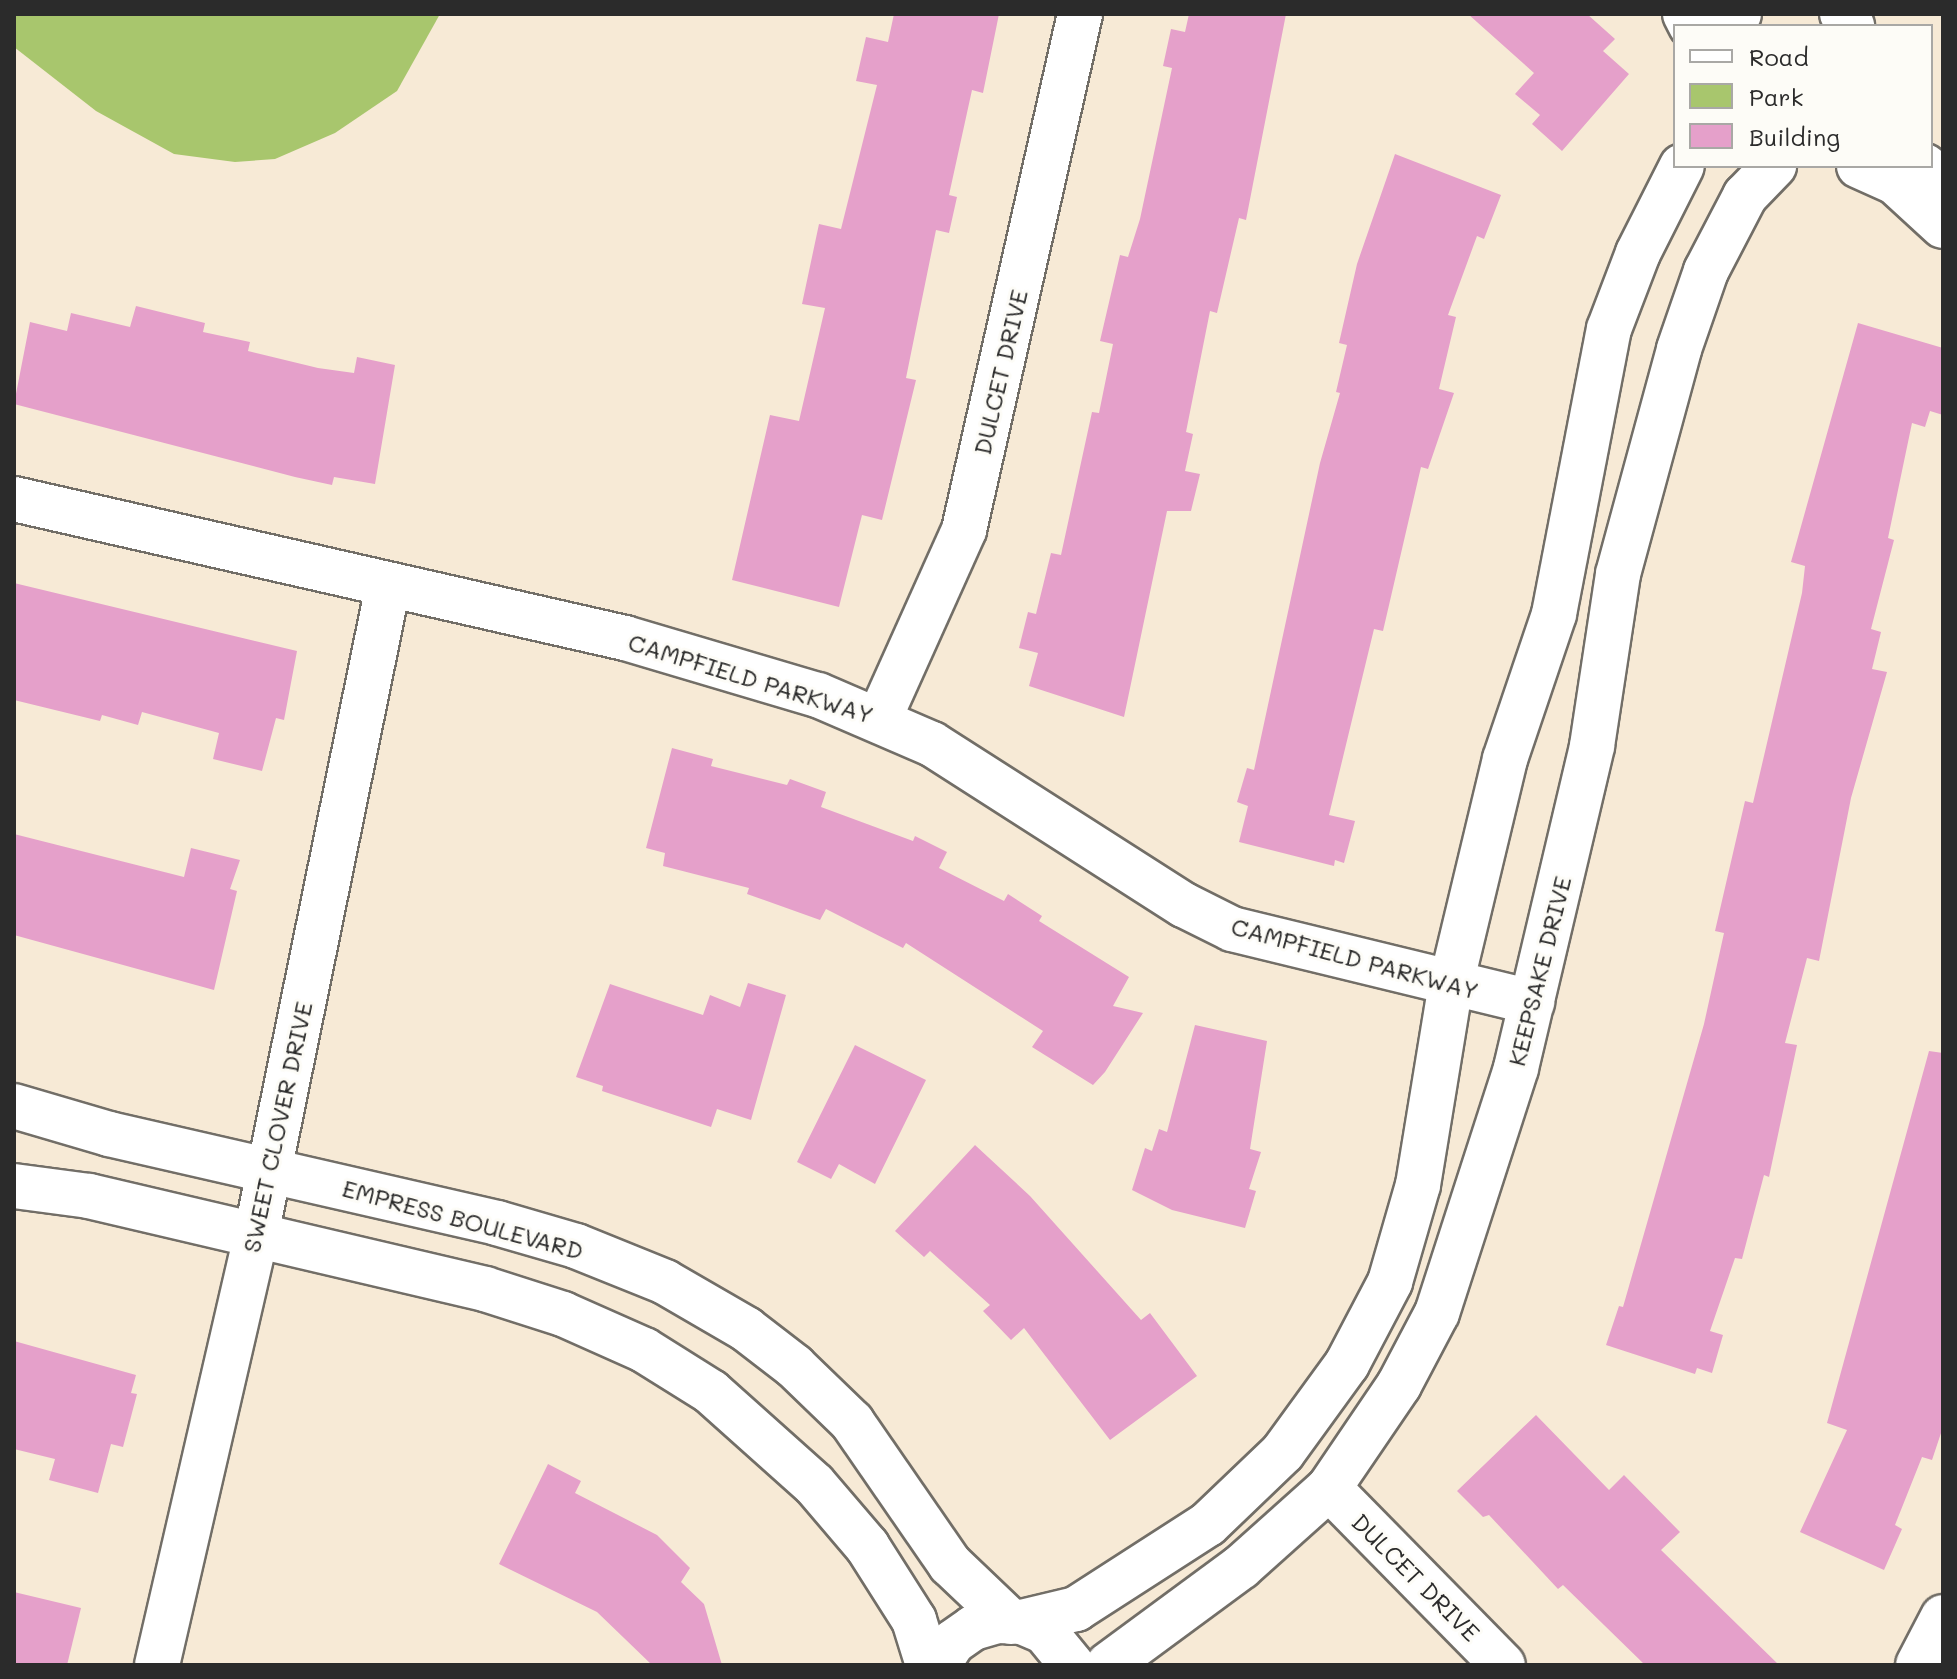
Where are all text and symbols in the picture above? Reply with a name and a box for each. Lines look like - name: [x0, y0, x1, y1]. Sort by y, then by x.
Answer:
- legend: [1673, 24, 1933, 168]
- text: Road: [1749, 41, 1809, 72]
- text: Park: [1749, 81, 1803, 112]
- text: Building: [1749, 121, 1840, 152]
- street label: DULCET DRIVE: [967, 287, 1033, 457]
- street label: CAMPFIELD PARKWAY: [625, 627, 877, 729]
- street label: KEEPSAKE DRIVE: [1502, 873, 1576, 1069]
- street label: CAMPFIELD PARKWAY: [1228, 911, 1482, 1005]
- street label: SWEET CLOVER DRIVE: [236, 999, 318, 1255]
- street label: EMPRESS BOULEVARD: [340, 1173, 586, 1265]
- street label: DULCET DRIVE: [1346, 1507, 1486, 1647]

